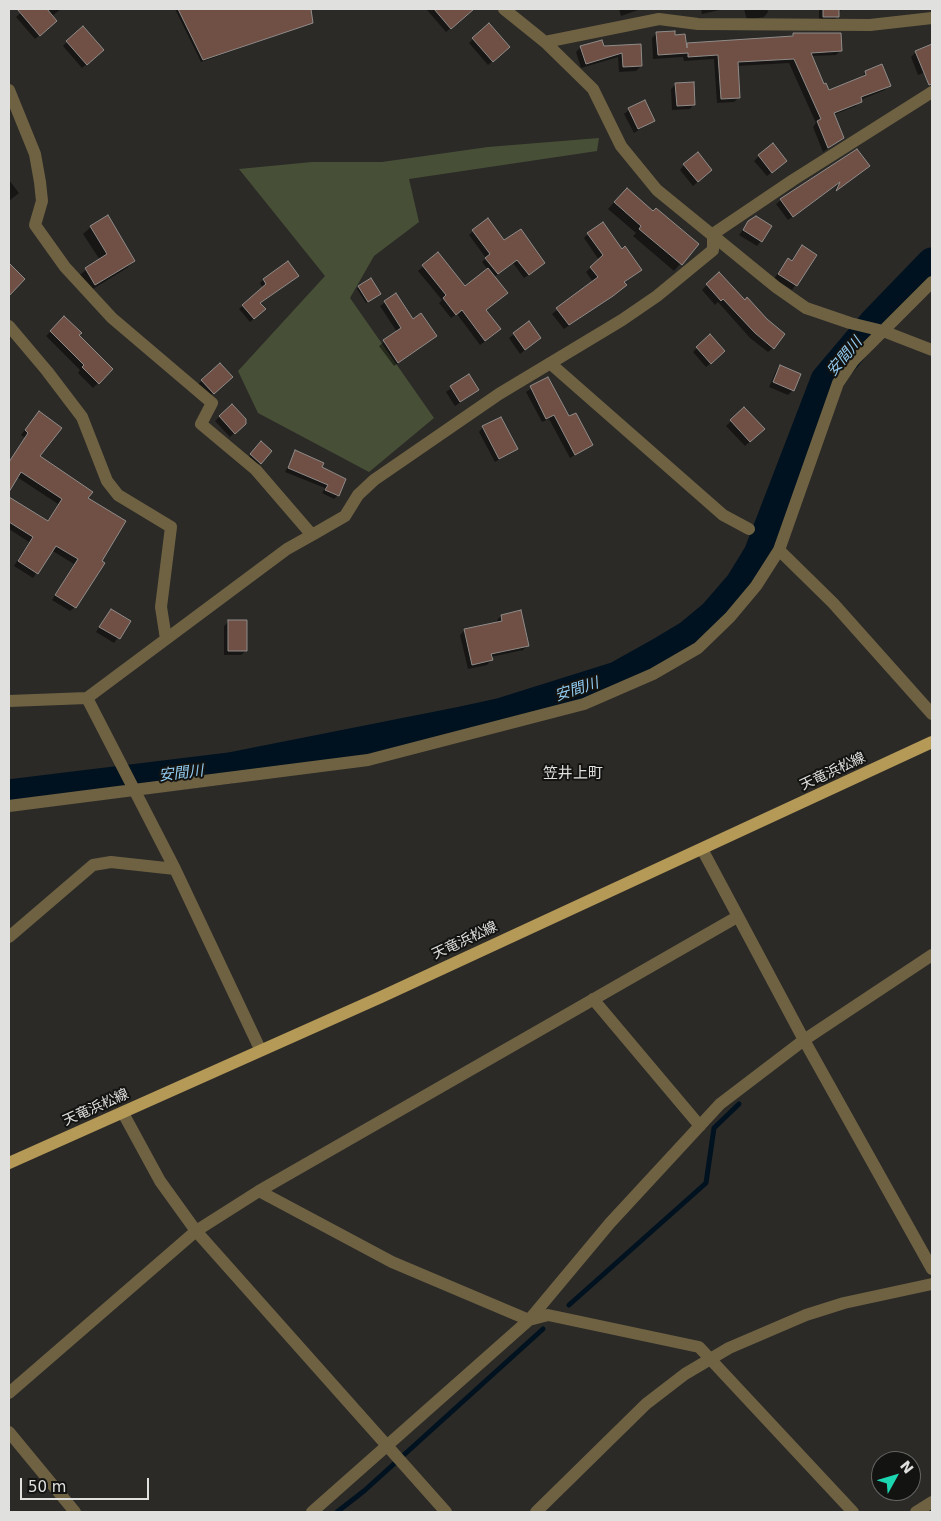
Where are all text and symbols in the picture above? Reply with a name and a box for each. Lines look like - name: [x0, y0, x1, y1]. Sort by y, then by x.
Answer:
- water label: 安間川: [824, 334, 866, 380]
- water label: 安間川: [553, 674, 601, 706]
- street label: 天竜浜松線: [798, 750, 868, 794]
- water label: 安間川: [158, 762, 204, 786]
- district label: 笠井上町: [543, 765, 603, 783]
- street label: 天竜浜松線: [430, 919, 500, 963]
- street label: 天竜浜松線: [61, 1086, 131, 1130]
- north arrow: [871, 1451, 921, 1501]
- text: N: [897, 1458, 917, 1477]
- scale bar: [22, 1468, 151, 1500]
- text: 50 m: [28, 1478, 66, 1496]

